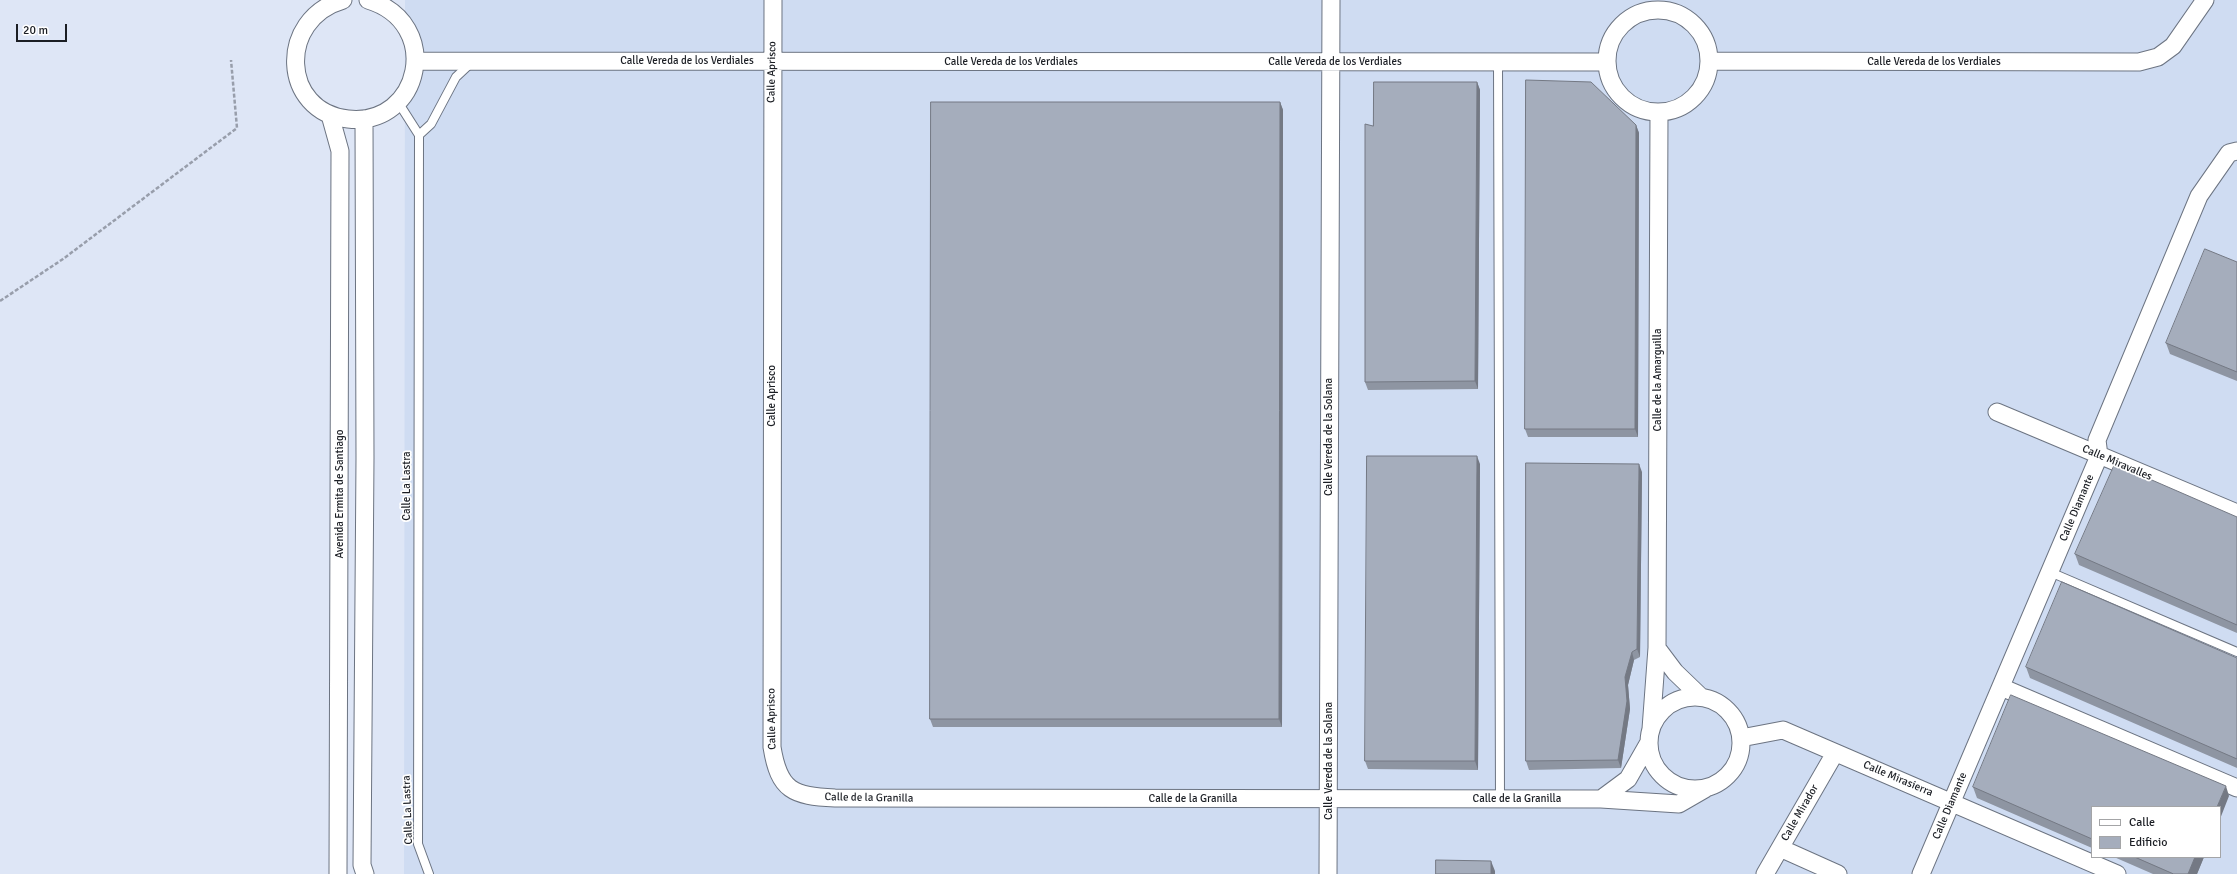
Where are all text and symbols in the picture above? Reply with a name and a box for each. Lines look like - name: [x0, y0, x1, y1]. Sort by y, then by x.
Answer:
- scale bar: [18, 16, 69, 42]
- text: 20 m: [23, 23, 48, 38]
- street label: Calle Aprisco: [765, 41, 779, 103]
- street label: Calle Vereda de los Verdiales: [620, 54, 754, 68]
- street label: Calle Vereda de los Verdiales: [944, 55, 1078, 69]
- street label: Calle Vereda de los Verdiales: [1268, 55, 1402, 69]
- street label: Calle Vereda de los Verdiales: [1867, 55, 2001, 69]
- street label: Calle de la Amarguilla: [1651, 328, 1665, 432]
- street label: Calle Aprisco: [765, 365, 779, 427]
- street label: Calle Vereda de la Solana: [1322, 378, 1336, 496]
- street label: Avenida Ermita de Santiago: [333, 430, 347, 558]
- street label: Calle Miravalles: [2080, 442, 2154, 484]
- street label: Calle La Lastra: [400, 451, 414, 521]
- street label: Calle Diamante: [2057, 472, 2097, 544]
- street label: Calle Aprisco: [765, 688, 779, 750]
- street label: Calle Vereda de la Solana: [1322, 702, 1336, 820]
- street label: Calle Mirasierra: [1861, 758, 1935, 800]
- street label: Calle Diamante: [1930, 770, 1970, 842]
- street label: Calle La Lastra: [400, 775, 416, 845]
- street label: Calle Mirador: [1778, 782, 1822, 844]
- street label: Calle de la Granilla: [824, 791, 914, 805]
- street label: Calle de la Granilla: [1149, 792, 1237, 806]
- street label: Calle de la Granilla: [1473, 792, 1561, 806]
- legend: [2091, 806, 2221, 858]
- text: Calle: [2129, 815, 2155, 830]
- text: Edificio: [2129, 835, 2167, 850]

